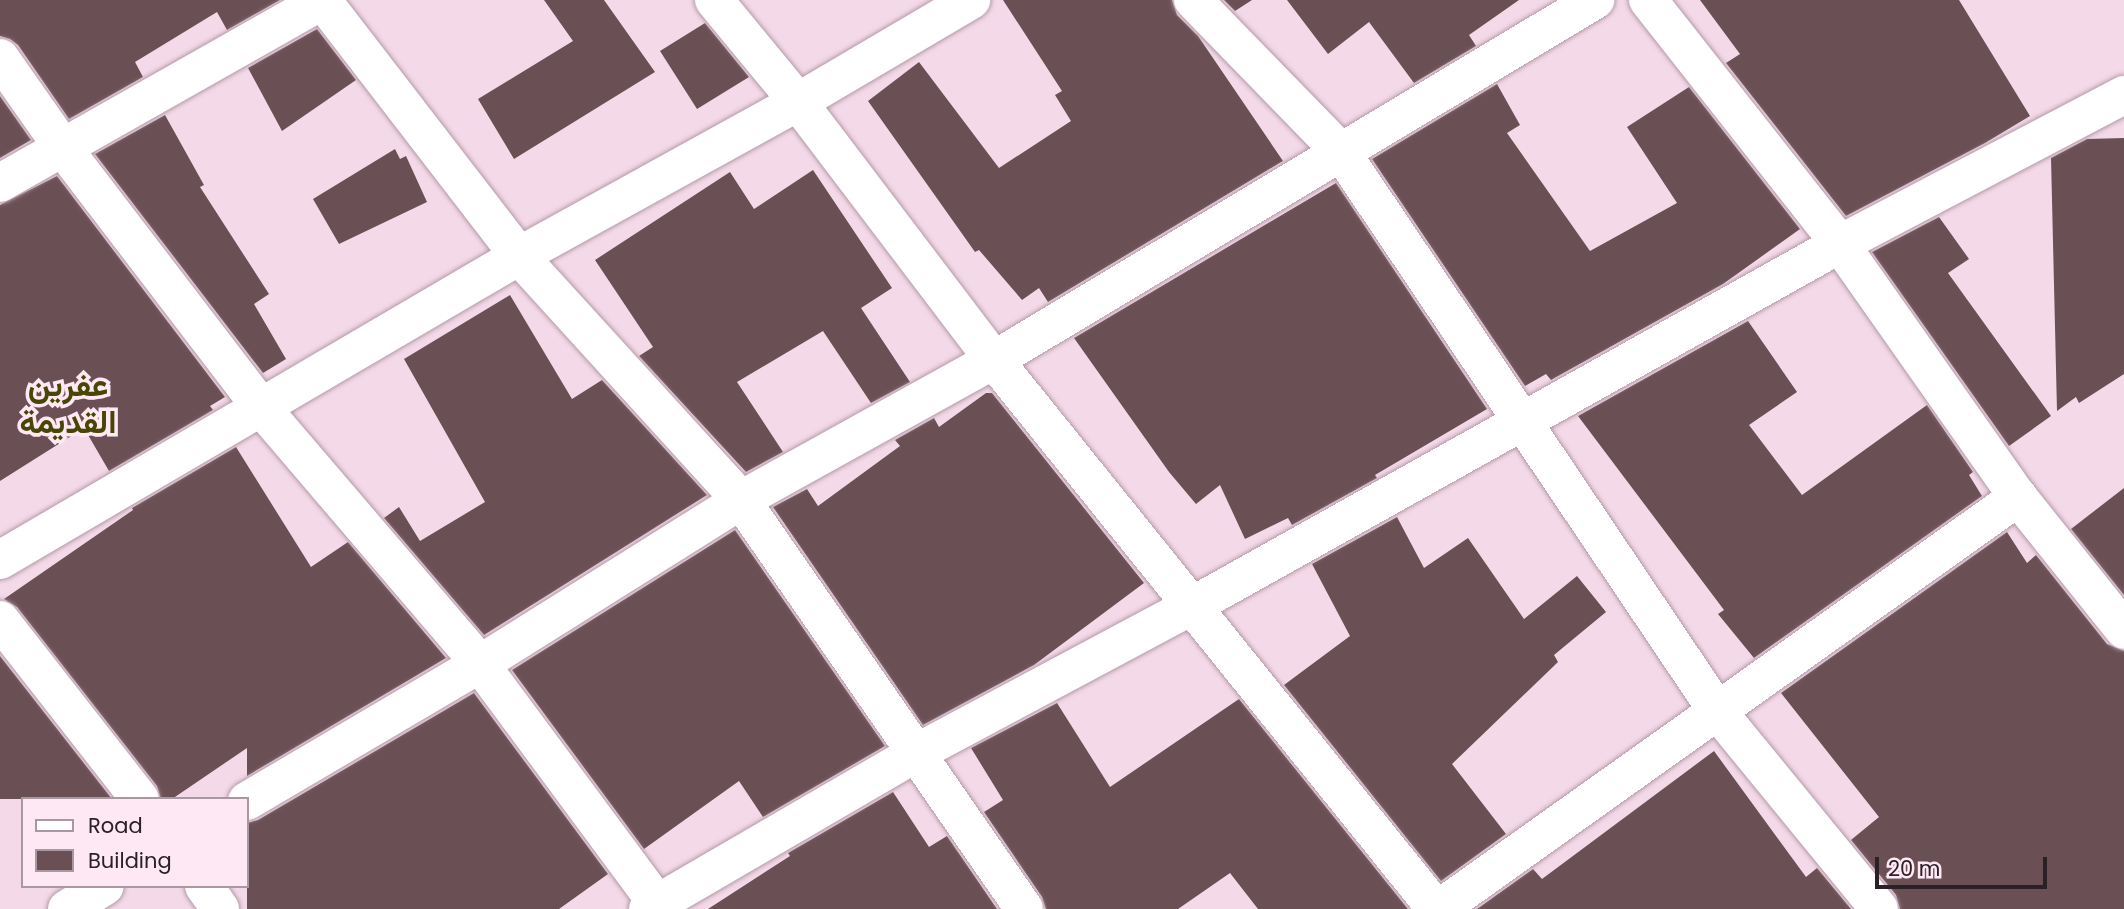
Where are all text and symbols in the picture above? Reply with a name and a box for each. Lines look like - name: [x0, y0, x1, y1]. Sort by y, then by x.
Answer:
- district label: عفرين القديمة: [20, 367, 116, 442]
- legend: [21, 797, 248, 888]
- text: Road: [88, 811, 143, 840]
- scale bar: [1879, 842, 2050, 886]
- text: Building: [88, 846, 172, 875]
- text: 20 m: [1888, 854, 1941, 883]

